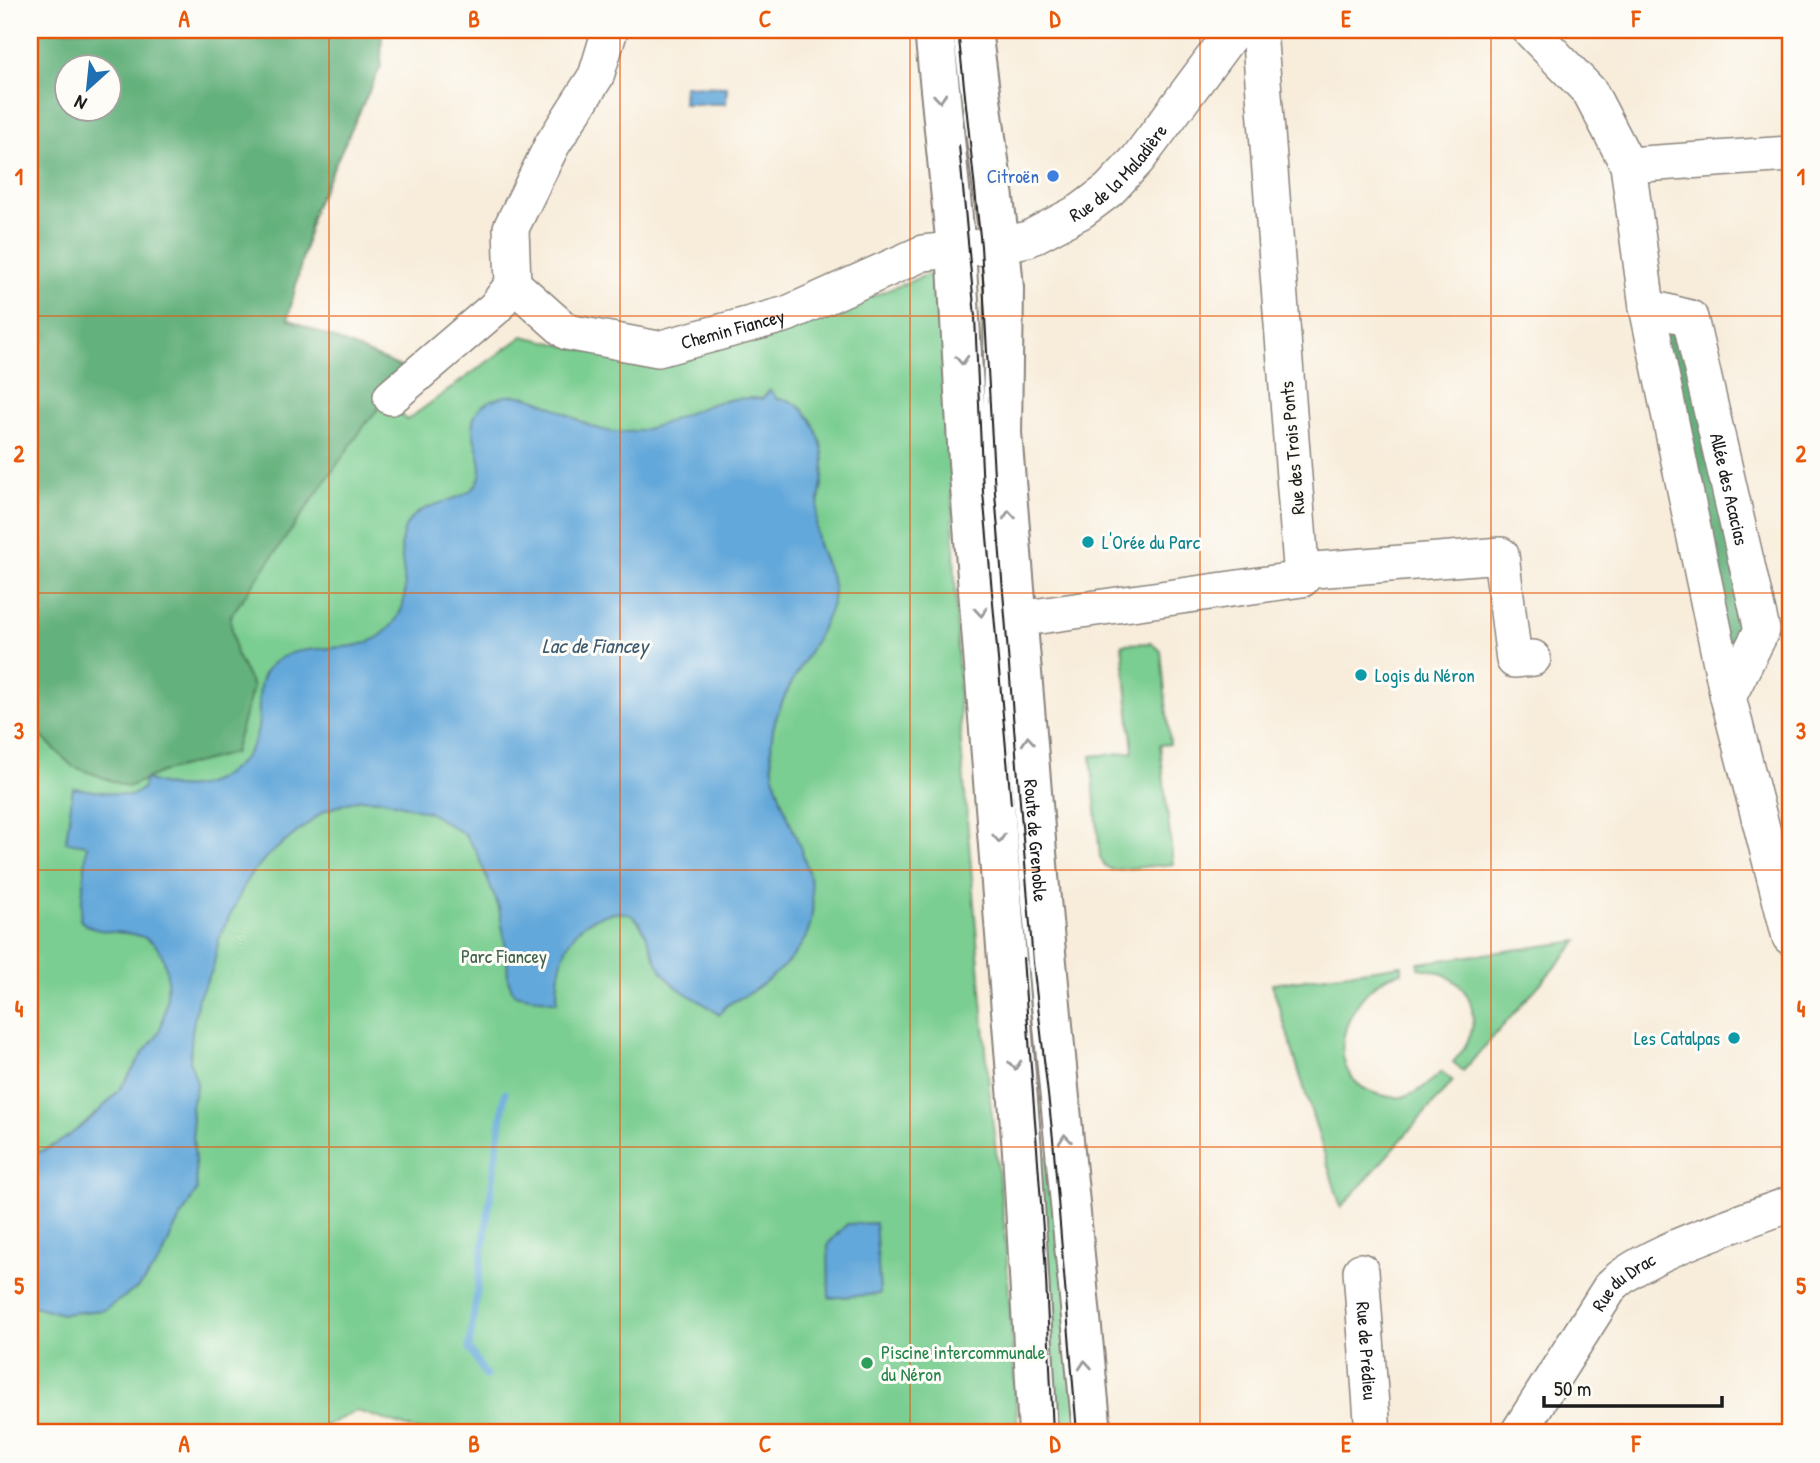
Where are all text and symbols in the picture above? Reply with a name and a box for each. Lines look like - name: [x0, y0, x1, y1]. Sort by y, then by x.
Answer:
- text: A: [178, 3, 190, 34]
- text: B: [468, 3, 480, 34]
- text: C: [759, 3, 771, 34]
- text: D: [1050, 3, 1062, 34]
- text: E: [1341, 3, 1352, 34]
- text: F: [1631, 3, 1642, 34]
- north arrow: [52, 52, 122, 122]
- text: N: [70, 89, 91, 117]
- one-way arrow: [932, 93, 947, 104]
- street label: Rue de la Maladière: [1065, 118, 1173, 228]
- text: 1: [15, 161, 23, 192]
- text: 1: [1797, 161, 1805, 192]
- place label: Citroën: [987, 163, 1039, 189]
- marker: Citroën: [1045, 168, 1061, 184]
- street label: Chemin Fiancey: [678, 302, 787, 355]
- one-way arrow: [955, 355, 970, 366]
- street label: Rue des Trois Ponts: [1273, 380, 1311, 516]
- street label: Allée des Acacias: [1704, 431, 1755, 548]
- text: 2: [14, 438, 25, 469]
- text: 2: [1796, 438, 1807, 469]
- one-way arrow: [1002, 509, 1017, 520]
- place label: L'Orée du Parc: [1102, 529, 1201, 555]
- marker: L'Orée du Parc: [1080, 534, 1096, 550]
- one-way arrow: [973, 606, 988, 617]
- water label: Lac de Fiancey: [542, 631, 650, 660]
- place label: Logis du Néron: [1375, 662, 1475, 688]
- marker: Logis du Néron: [1353, 667, 1369, 683]
- text: 3: [14, 715, 24, 746]
- text: 3: [1796, 715, 1806, 746]
- one-way arrow: [1021, 736, 1036, 747]
- street label: Route de Grenoble: [1018, 778, 1054, 903]
- one-way arrow: [991, 833, 1006, 844]
- park label: Parc Fiancey: [461, 943, 547, 969]
- text: 4: [15, 993, 24, 1024]
- text: 4: [1797, 993, 1806, 1024]
- place label: Les Catalpas: [1634, 1025, 1720, 1051]
- marker: Les Catalpas: [1726, 1030, 1742, 1046]
- one-way arrow: [1007, 1060, 1022, 1071]
- one-way arrow: [1058, 1133, 1073, 1144]
- street label: Rue du Drac: [1585, 1246, 1660, 1316]
- text: 5: [14, 1270, 24, 1301]
- text: 5: [1796, 1270, 1806, 1301]
- street label: Rue de Prédieu: [1350, 1301, 1384, 1401]
- place label: Piscine intercommunale du Néron: [881, 1339, 1046, 1387]
- marker: Piscine intercommunale du Néron: [859, 1355, 875, 1371]
- one-way arrow: [1078, 1359, 1093, 1371]
- scale bar: [1544, 1365, 1722, 1409]
- text: 50 m: [1554, 1374, 1591, 1403]
- text: A: [178, 1428, 190, 1459]
- text: B: [468, 1428, 480, 1459]
- text: C: [759, 1428, 771, 1459]
- text: D: [1050, 1428, 1062, 1459]
- text: E: [1341, 1428, 1352, 1459]
- text: F: [1631, 1428, 1642, 1459]

